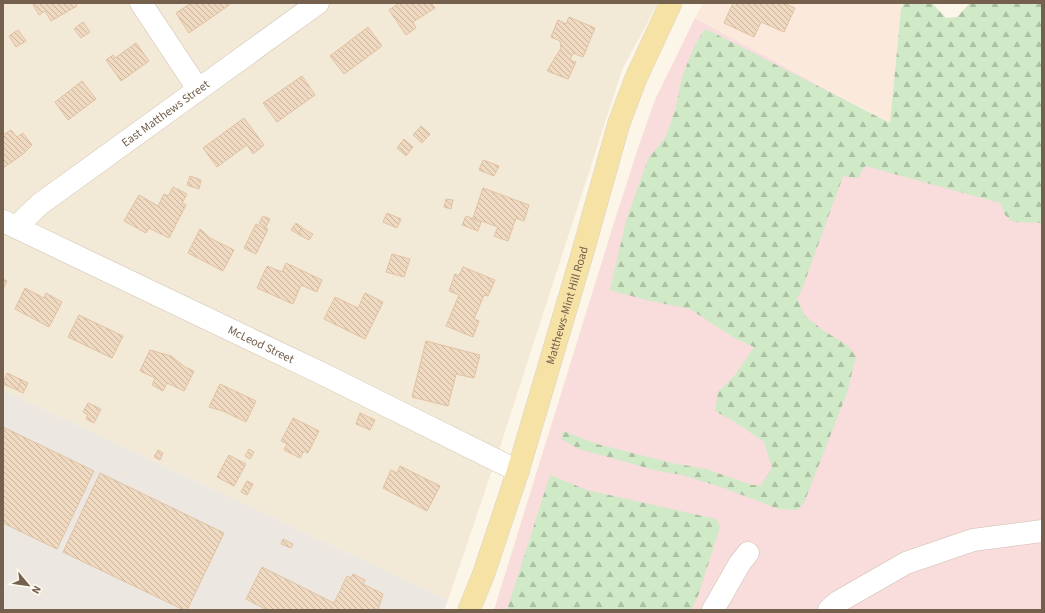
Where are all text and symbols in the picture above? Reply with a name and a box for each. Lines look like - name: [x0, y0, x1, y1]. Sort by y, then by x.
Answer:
- street label: East Matthews Street: [118, 76, 213, 151]
- street label: Matthews-Mint Hill Road: [541, 244, 592, 367]
- street label: McLeod Street: [225, 321, 297, 368]
- north arrow: [8, 565, 48, 605]
- text: N: [28, 583, 45, 596]

